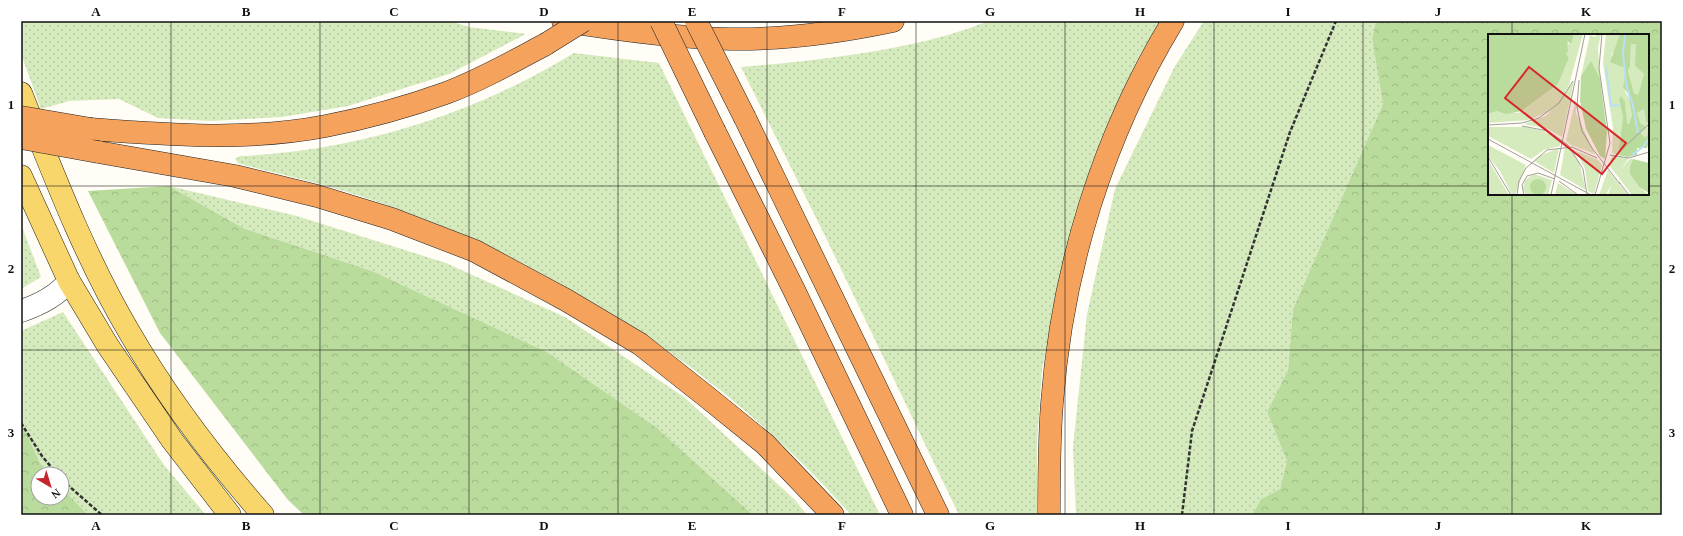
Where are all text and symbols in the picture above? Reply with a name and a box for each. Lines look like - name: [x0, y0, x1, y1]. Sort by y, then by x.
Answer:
- text: A: [91, 4, 101, 19]
- text: B: [242, 4, 251, 19]
- text: C: [389, 4, 399, 19]
- text: D: [539, 4, 549, 19]
- text: E: [688, 4, 696, 19]
- text: F: [838, 4, 846, 19]
- text: G: [985, 4, 995, 19]
- text: H: [1135, 4, 1145, 19]
- text: I: [1285, 4, 1291, 19]
- text: J: [1435, 4, 1442, 19]
- text: K: [1581, 4, 1592, 19]
- inset map: [1488, 34, 1649, 195]
- text: 1: [8, 97, 14, 112]
- text: 1: [1669, 97, 1675, 112]
- text: 2: [8, 261, 14, 276]
- text: 2: [1669, 261, 1675, 276]
- text: 3: [8, 425, 15, 440]
- text: 3: [1669, 425, 1676, 440]
- north arrow: [30, 466, 70, 506]
- text: N: [49, 487, 63, 501]
- text: A: [91, 518, 101, 533]
- text: B: [242, 518, 251, 533]
- text: C: [389, 518, 399, 533]
- text: D: [539, 518, 549, 533]
- text: E: [688, 518, 696, 533]
- text: F: [838, 518, 846, 533]
- text: G: [985, 518, 995, 533]
- text: H: [1135, 518, 1145, 533]
- text: I: [1285, 518, 1291, 533]
- text: J: [1435, 518, 1442, 533]
- text: K: [1581, 518, 1592, 533]

